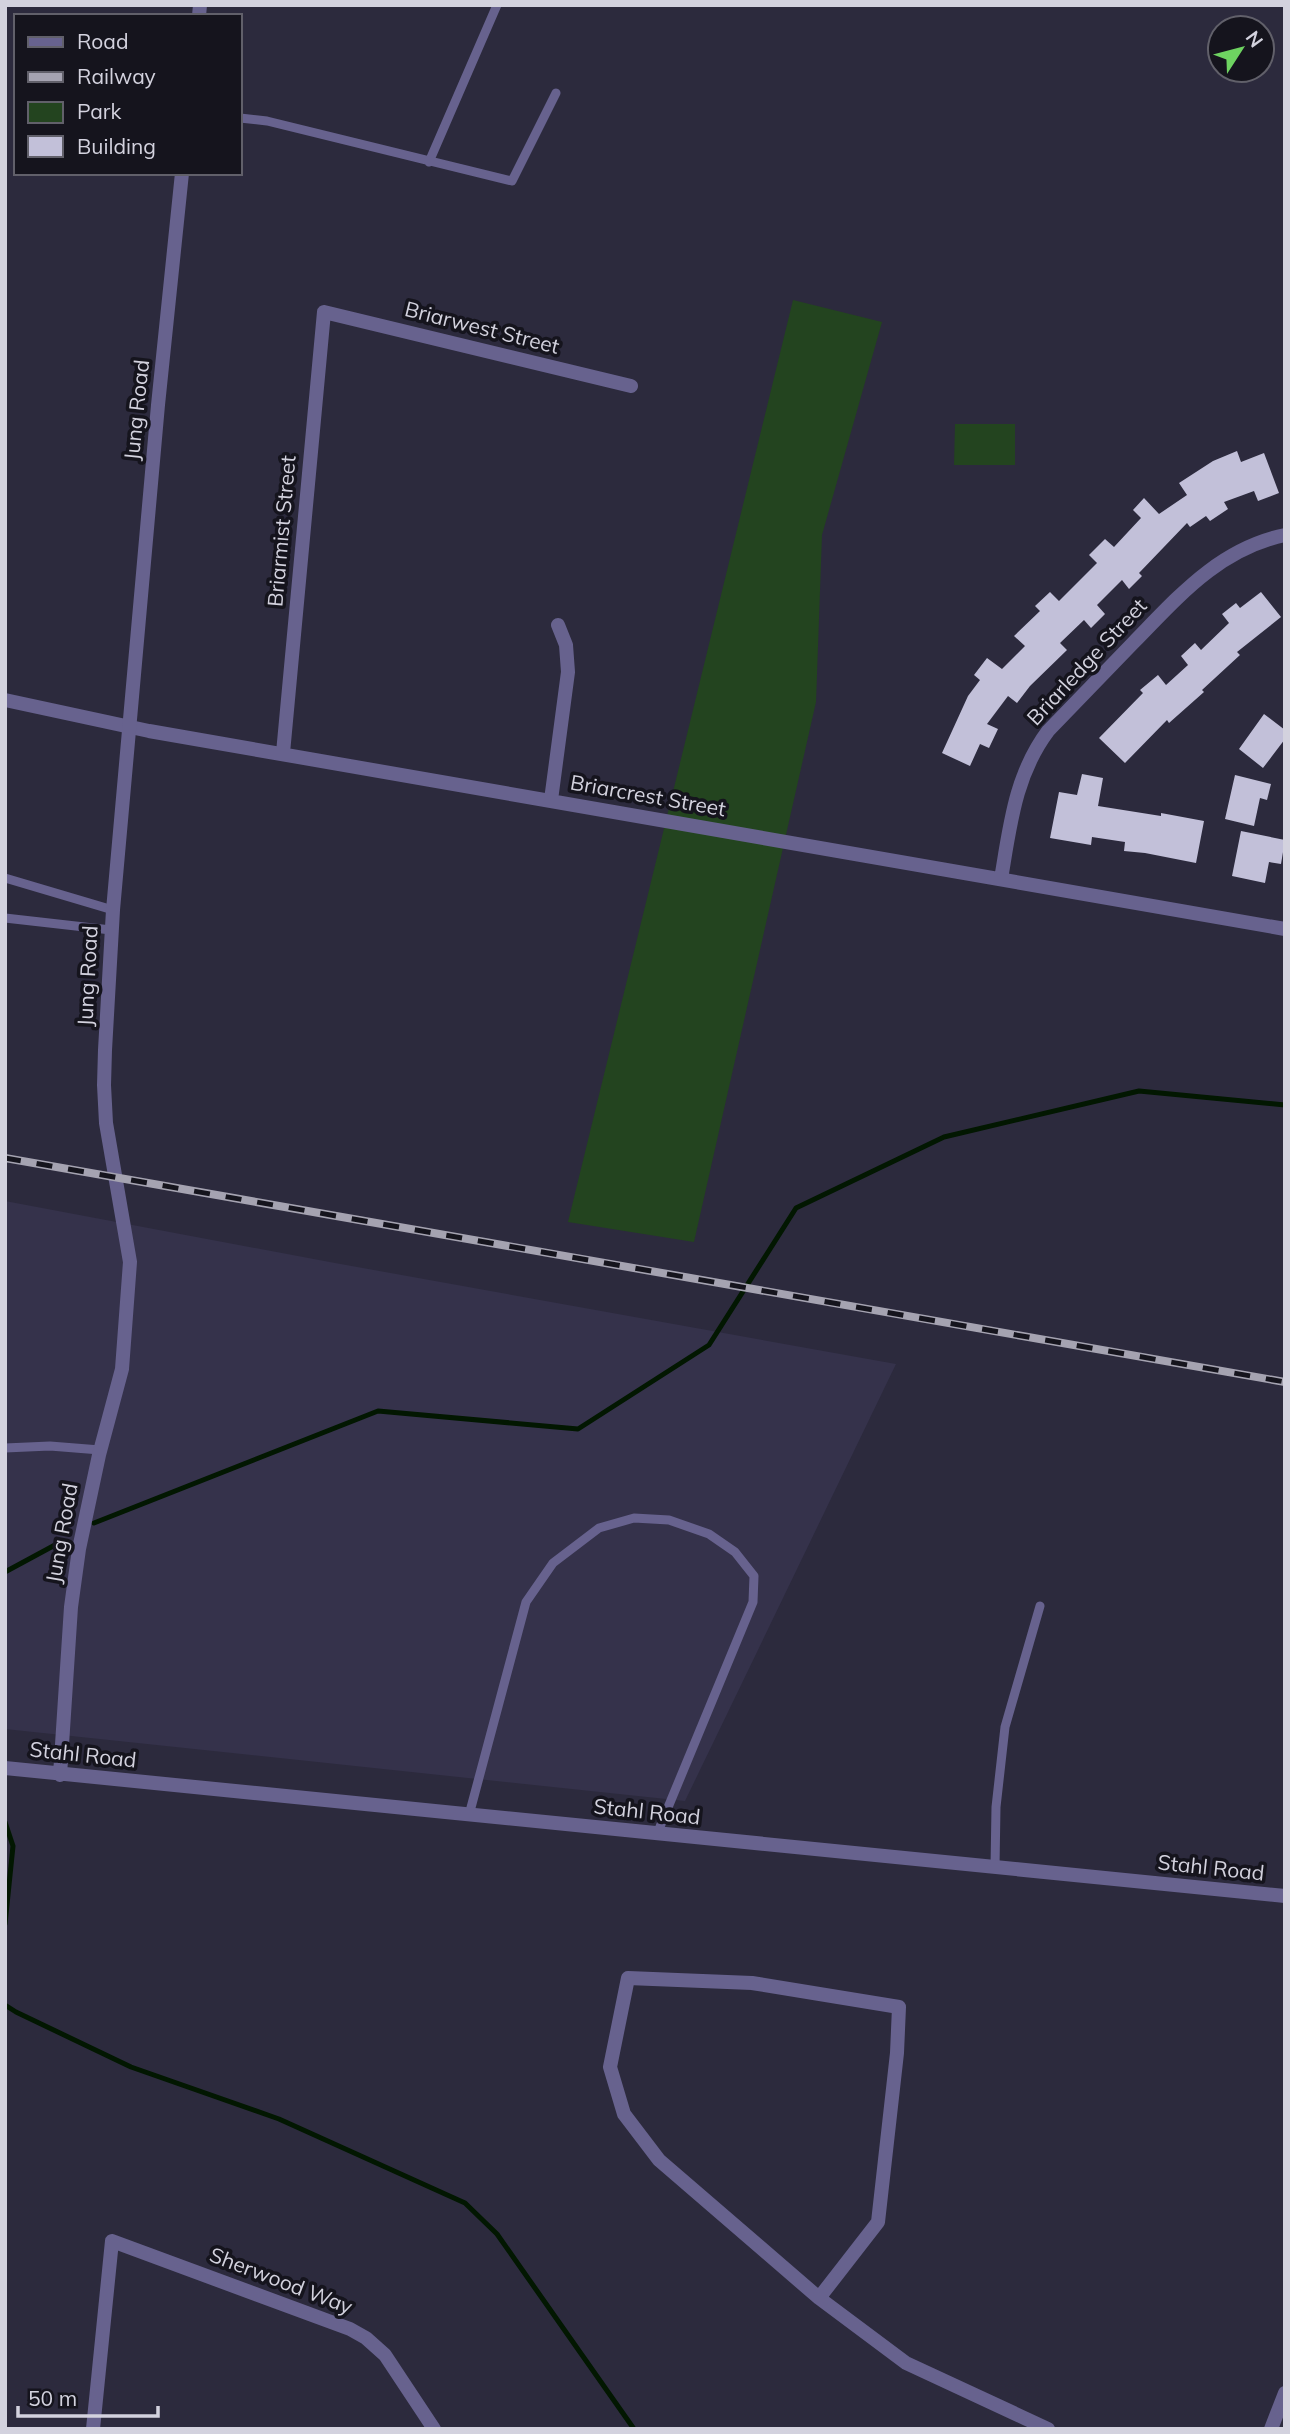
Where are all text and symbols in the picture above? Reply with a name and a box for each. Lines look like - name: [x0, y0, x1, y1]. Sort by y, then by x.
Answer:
- legend: [14, 14, 242, 175]
- north arrow: [1206, 14, 1276, 84]
- text: N: [1241, 26, 1269, 52]
- text: Road: [77, 28, 128, 54]
- text: Railway: [77, 63, 156, 89]
- text: Park: [77, 98, 121, 124]
- text: Building: [77, 133, 156, 159]
- street label: Briarwest Street: [402, 295, 562, 359]
- street label: Jung Road: [118, 358, 154, 461]
- street label: Briarmist Street: [261, 454, 301, 608]
- street label: Briarledge Street: [1021, 593, 1152, 730]
- street label: Briarcrest Street: [568, 769, 728, 821]
- street label: Jung Road: [71, 925, 103, 1027]
- street label: Jung Road: [39, 1481, 83, 1585]
- street label: Stahl Road: [28, 1735, 138, 1773]
- street label: Stahl Road: [592, 1792, 702, 1830]
- street label: Stahl Road: [1156, 1848, 1266, 1886]
- street label: Sherwood Way: [206, 2241, 357, 2319]
- scale bar: [18, 2374, 158, 2418]
- text: 50 m: [28, 2385, 77, 2411]

